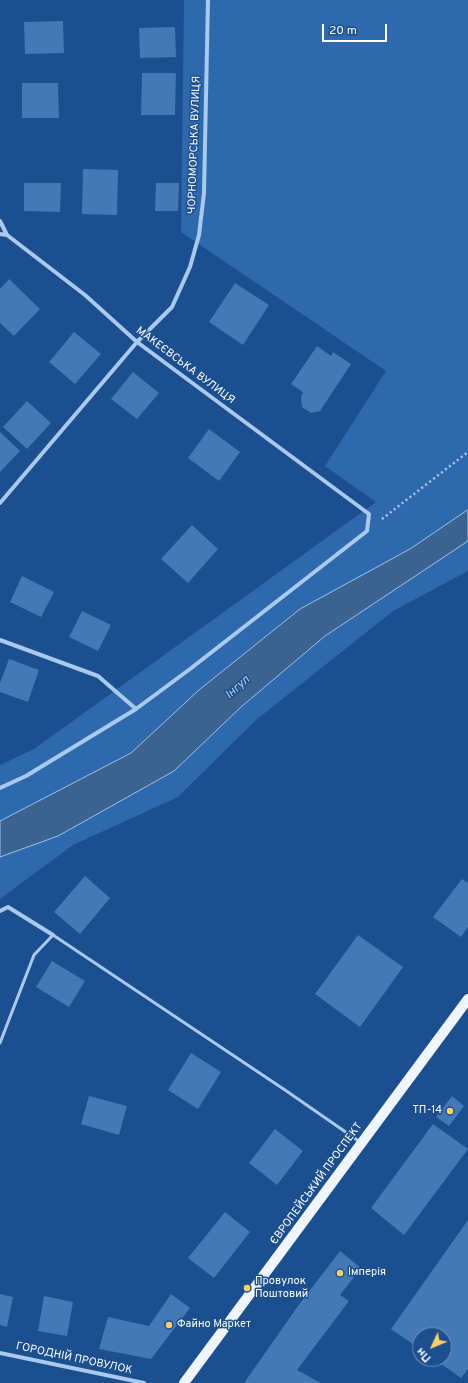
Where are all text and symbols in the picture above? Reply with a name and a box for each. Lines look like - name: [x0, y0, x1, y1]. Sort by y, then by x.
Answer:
- scale bar: [324, 16, 389, 42]
- text: 20 m: [329, 23, 357, 39]
- street label: ЧОРНОМОРСЬКА ВУЛИЦЯ: [186, 76, 204, 214]
- street label: МАКЕЄВСЬКА ВУЛИЦЯ: [133, 324, 237, 408]
- water label: Інгул: [223, 673, 253, 703]
- place label: ТП-14: [412, 1104, 442, 1118]
- marker: ТП-14: [445, 1106, 455, 1116]
- street label: ЄВРОПЕЙСЬКИЙ ПРОСПЕКТ: [268, 1120, 366, 1248]
- place label: Імперія: [348, 1266, 386, 1280]
- marker: Імперія: [335, 1268, 345, 1278]
- place label: Провулок Поштовий: [255, 1275, 308, 1301]
- marker: Провулок Поштовий: [242, 1283, 252, 1293]
- place label: Файно Маркет: [177, 1318, 251, 1332]
- marker: Файно Маркет: [164, 1320, 174, 1330]
- north arrow: [412, 1327, 452, 1367]
- street label: ГОРОДНІЙ ПРОВУЛОК: [15, 1340, 133, 1378]
- text: Пн: [414, 1344, 434, 1365]

